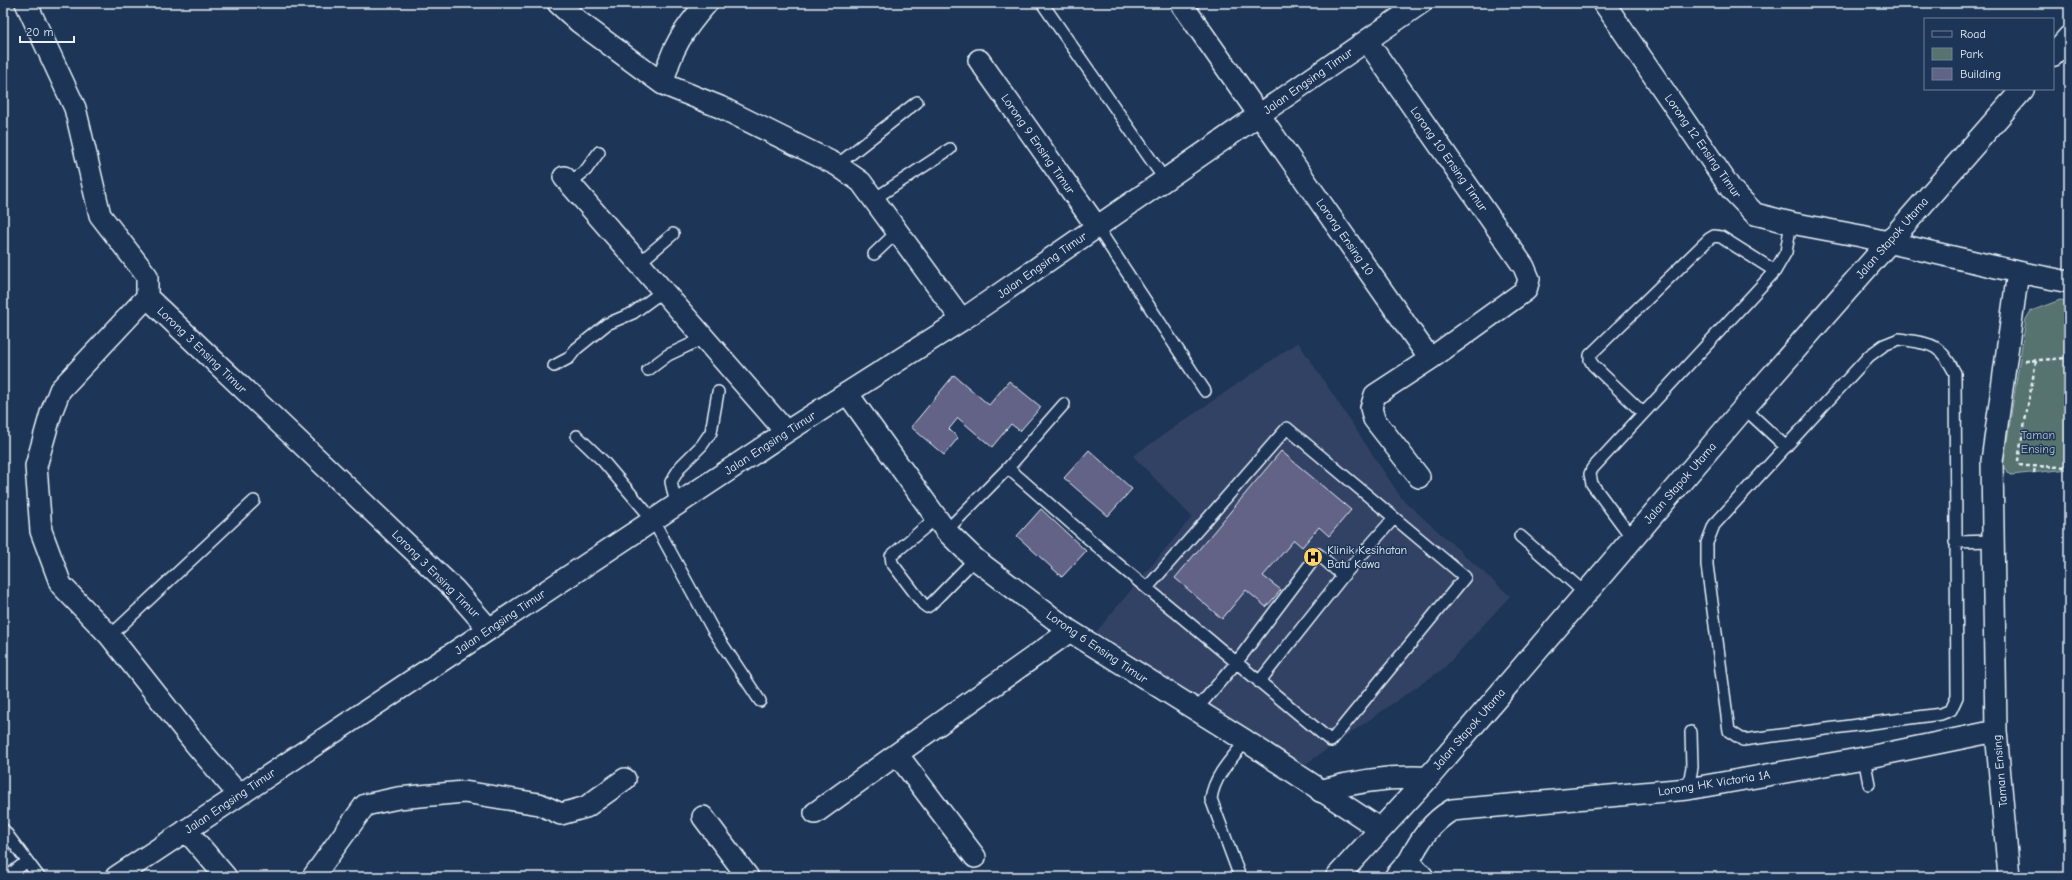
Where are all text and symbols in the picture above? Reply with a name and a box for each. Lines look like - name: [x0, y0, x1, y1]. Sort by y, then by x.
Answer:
- scale bar: [20, 18, 74, 44]
- legend: [1924, 18, 2054, 90]
- text: 20 m: [26, 25, 54, 39]
- text: Road: [1960, 27, 1986, 41]
- street label: Jalan Engsing Timur: [1261, 45, 1356, 117]
- text: Park: [1960, 47, 1983, 61]
- text: Building: [1960, 67, 2001, 81]
- street label: Lorong 9 Ensing Timur: [998, 91, 1078, 197]
- street label: Lorong 12 Ensing Timur: [1662, 91, 1744, 201]
- street label: Lorong 10 Ensing Timur: [1408, 104, 1491, 214]
- street label: Jalan Stapok Utama: [1853, 194, 1931, 282]
- street label: Lorong Ensing 10: [1313, 196, 1377, 278]
- street label: Jalan Engsing Timur: [995, 229, 1090, 301]
- street label: Lorong 3 Ensing Timur: [154, 304, 250, 396]
- street label: Jalan Engsing Timur: [722, 408, 818, 478]
- park label: Taman Ensing: [2021, 428, 2055, 456]
- street label: Jalan Stapok Utama: [1641, 439, 1719, 527]
- street label: Lorong 3 Ensing Timur: [389, 527, 483, 621]
- place label: Klinik Kesihatan Batu Kawa: [1327, 543, 1407, 571]
- hospital icon: Klinik Kesihatan Batu Kawa: [1302, 546, 1324, 568]
- street label: Jalan Engsing Timur: [452, 586, 548, 657]
- street label: Lorong 6 Ensing Timur: [1044, 608, 1150, 686]
- street label: Jalan Stapok Utama: [1430, 685, 1508, 773]
- street label: Taman Ensing: [1990, 734, 2010, 808]
- street label: Jalan Engsing Timur: [182, 765, 278, 836]
- street label: Lorong HK Victoria 1A: [1657, 767, 1771, 799]

